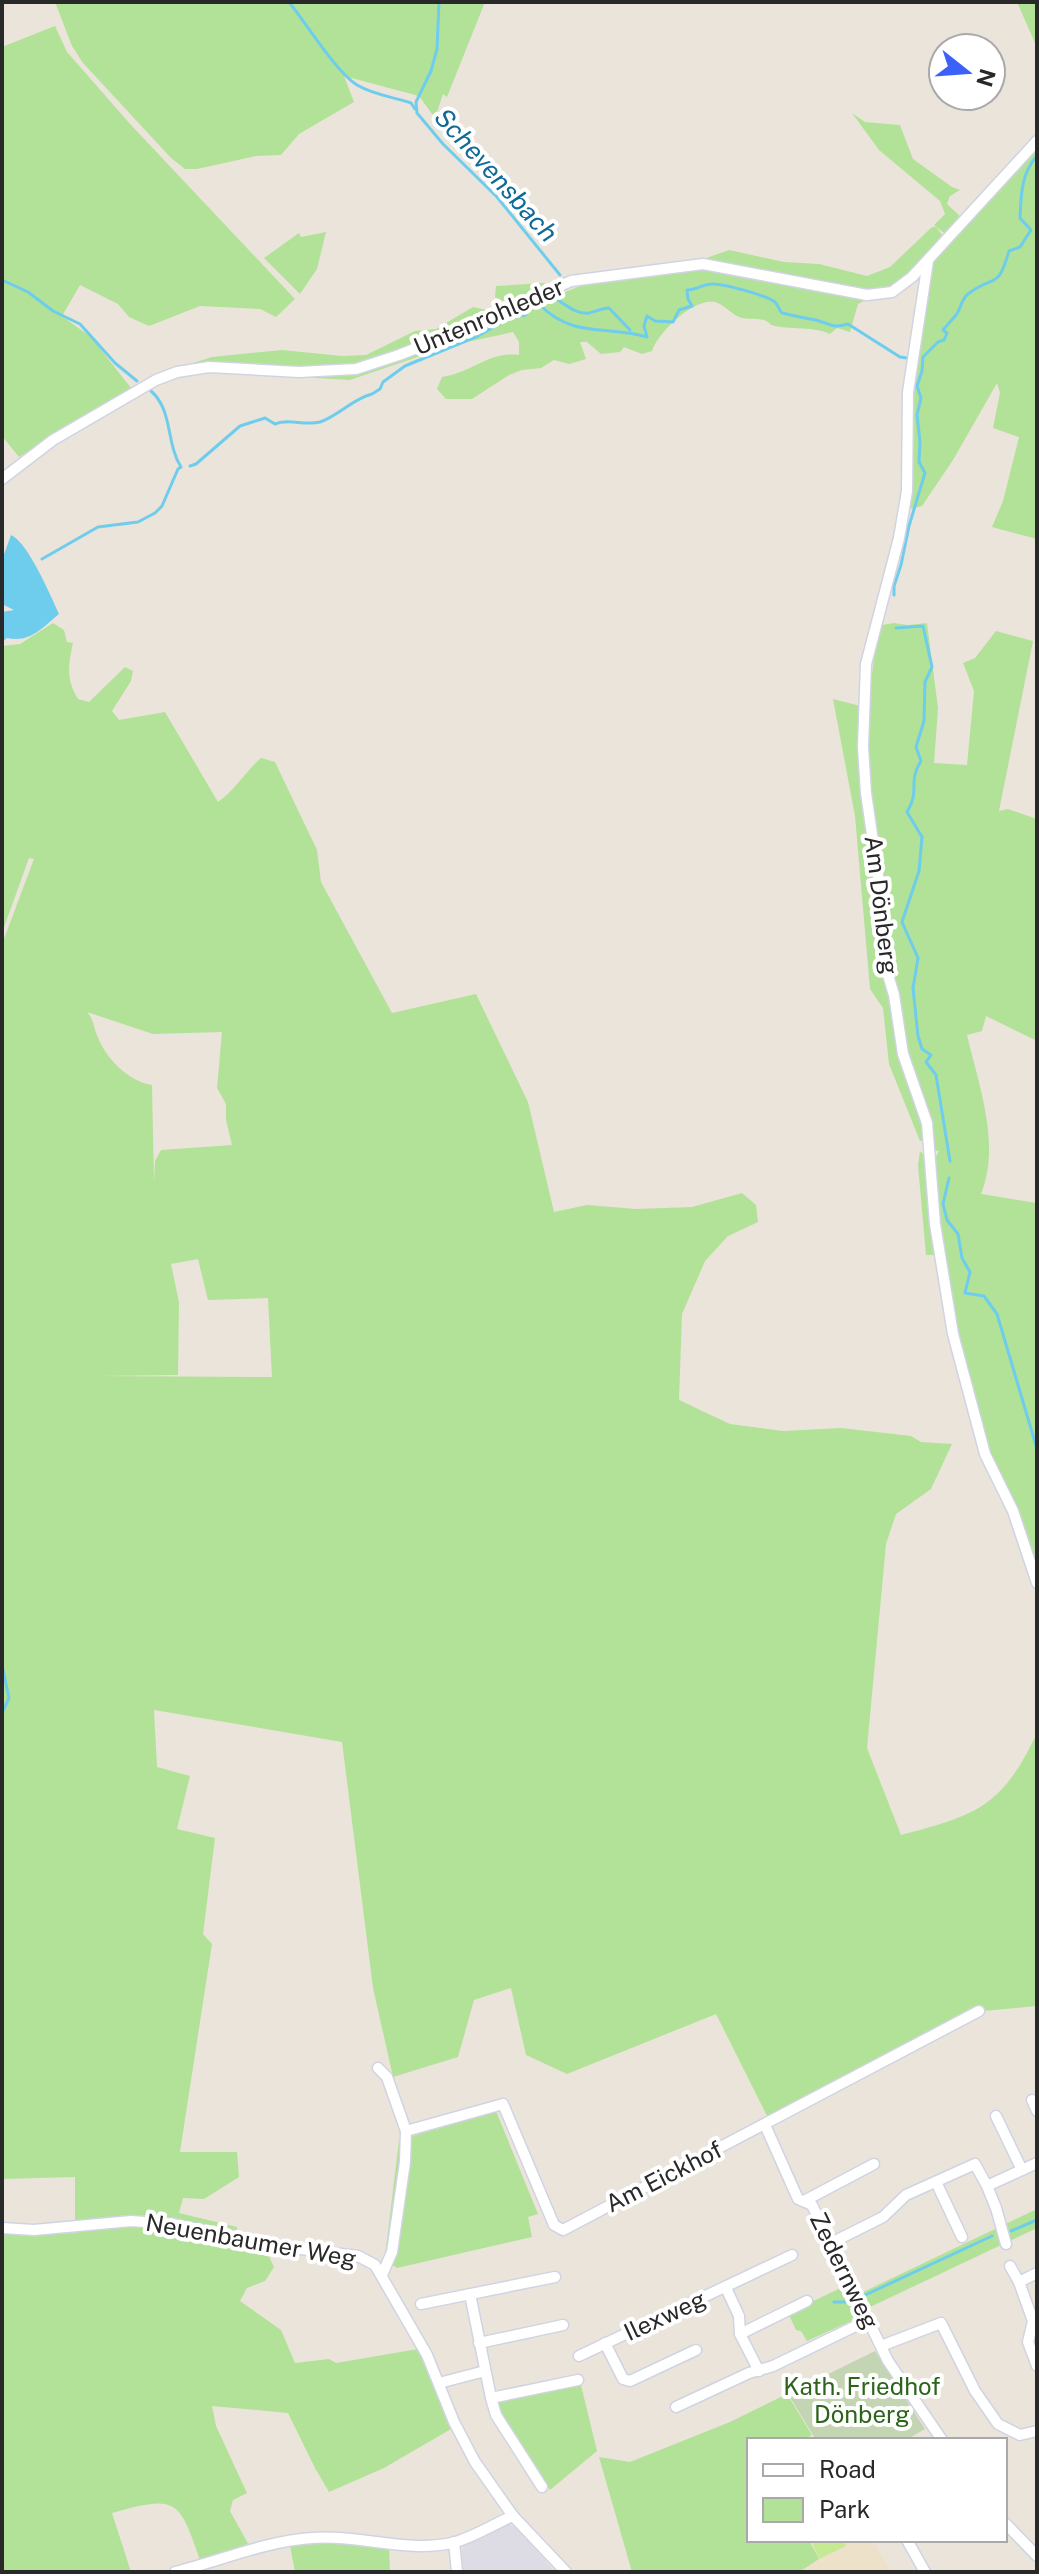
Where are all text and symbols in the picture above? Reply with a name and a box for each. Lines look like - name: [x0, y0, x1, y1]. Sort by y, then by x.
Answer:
- north arrow: [927, 32, 1007, 112]
- text: N: [971, 66, 1001, 90]
- water label: Schevensbach: [428, 101, 565, 248]
- street label: Untenrohleder: [409, 272, 568, 360]
- street label: Am Dönberg: [860, 834, 904, 976]
- street label: Am Eickhof: [601, 2135, 726, 2217]
- street label: Neuenbaumer Weg: [144, 2208, 359, 2272]
- street label: Zedernweg: [805, 2208, 885, 2333]
- street label: Ilexweg: [619, 2284, 710, 2346]
- park label: Kath. Friedhof Dönberg: [783, 2372, 941, 2428]
- legend: [747, 2438, 1007, 2542]
- text: Road: [819, 2455, 876, 2483]
- text: Park: [819, 2495, 870, 2523]

